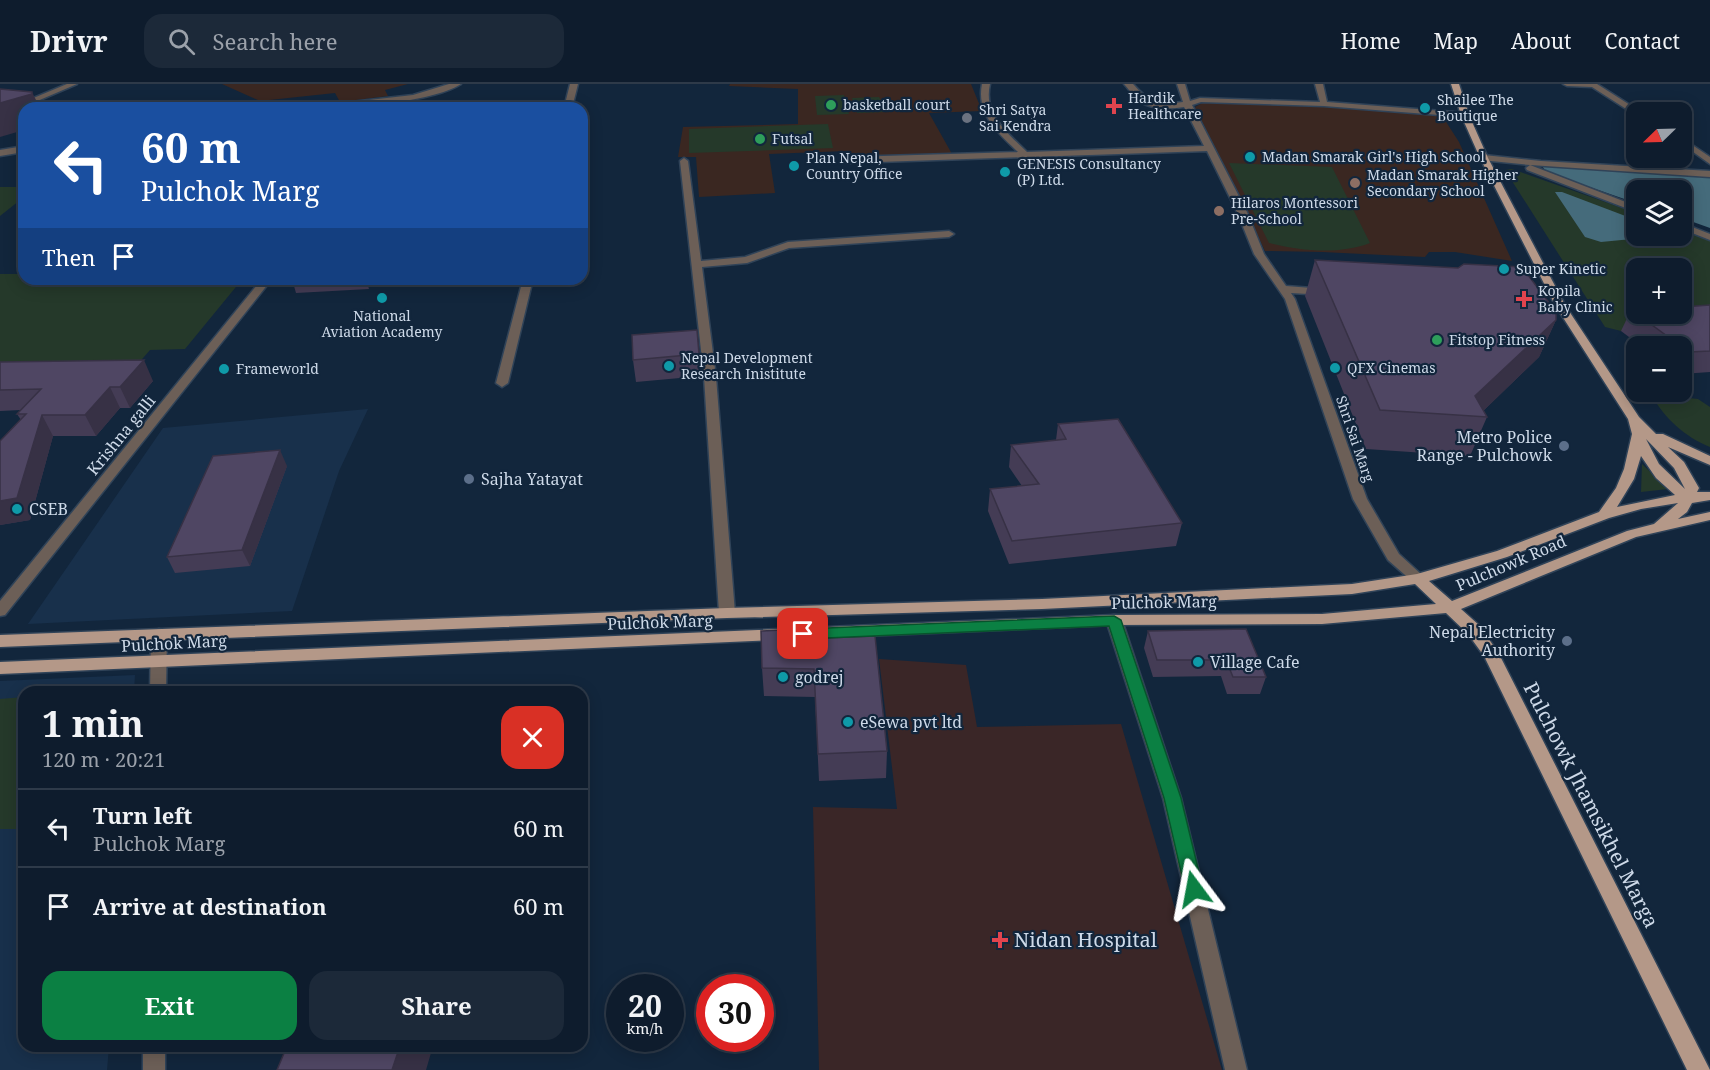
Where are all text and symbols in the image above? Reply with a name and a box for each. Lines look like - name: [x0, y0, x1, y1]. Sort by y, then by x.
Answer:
- search box: [144, 14, 564, 68]
- text: Drivr: [30, 22, 108, 60]
- icon: search: [165, 25, 198, 58]
- text: Search here: [213, 26, 337, 56]
- text: Home: [1341, 27, 1401, 55]
- text: Map: [1434, 27, 1478, 55]
- text: About: [1511, 27, 1572, 55]
- text: Contact: [1605, 27, 1680, 55]
- place label: Hardik Healthcare: [1128, 88, 1202, 123]
- place label: Shailee The Boutique: [1437, 90, 1514, 125]
- place label: basketball court: [843, 95, 950, 114]
- marker: Hardik Healthcare: [1105, 97, 1123, 115]
- marker: basketball court: [824, 98, 838, 112]
- place label: Shri Satya Sai Kendra: [979, 100, 1052, 135]
- marker: Shailee The Boutique: [1418, 101, 1432, 115]
- north arrow: [1626, 102, 1692, 168]
- map controls: [1626, 102, 1692, 402]
- marker: Shri Satya Sai Kendra: [960, 111, 974, 125]
- text: 60 m: [141, 118, 241, 175]
- icon: left: [42, 126, 120, 204]
- place label: Futsal: [772, 129, 813, 148]
- marker: Futsal: [753, 132, 767, 146]
- place label: Madan Smarak Girl's High School: [1262, 147, 1486, 166]
- place label: Plan Nepal, Country Office: [806, 148, 902, 183]
- marker: Madan Smarak Girl's High School: [1243, 150, 1257, 164]
- place label: GENESIS Consultancy (P) Ltd.: [1017, 154, 1161, 189]
- marker: Plan Nepal, Country Office: [787, 159, 801, 173]
- marker: GENESIS Consultancy (P) Ltd.: [998, 165, 1012, 179]
- place label: Madan Smarak Higher Secondary School: [1367, 165, 1518, 200]
- text: Pulchok Marg: [141, 172, 319, 209]
- marker: Madan Smarak Higher Secondary School: [1348, 176, 1362, 190]
- button: layers: [1626, 180, 1692, 246]
- place label: Hilaros Montessori Pre-School: [1231, 193, 1358, 228]
- marker: Hilaros Montessori Pre-School: [1212, 204, 1226, 218]
- icon: arrive: [107, 240, 140, 273]
- text: Then: [42, 242, 95, 272]
- button: +: [1626, 258, 1692, 324]
- place label: Super Kinetic: [1516, 259, 1606, 278]
- marker: Super Kinetic: [1497, 262, 1511, 276]
- place label: Kopila Baby Clinic: [1538, 281, 1613, 316]
- marker: Kopila Baby Clinic: [1515, 290, 1533, 308]
- marker: National Aviation Academy: [375, 291, 389, 305]
- place label: National Aviation Academy: [322, 306, 443, 341]
- place label: Fitstop Fitness: [1449, 330, 1545, 349]
- marker: Fitstop Fitness: [1430, 333, 1444, 347]
- button: −: [1626, 336, 1692, 402]
- place label: Nepal Development Research Inistitute: [681, 348, 813, 383]
- place label: QFX Cinemas: [1347, 358, 1436, 377]
- place label: Frameworld: [236, 359, 319, 378]
- marker: Nepal Development Research Inistitute: [662, 359, 676, 373]
- marker: QFX Cinemas: [1328, 361, 1342, 375]
- marker: Frameworld: [217, 362, 231, 376]
- street label: Krishna galli: [82, 390, 160, 480]
- street label: Shri Sai Marg: [1332, 393, 1379, 485]
- place label: Metro Police Range - Pulchowk: [1417, 426, 1553, 466]
- marker: Metro Police Range - Pulchowk: [1557, 439, 1571, 453]
- place label: Sajha Yatayat: [481, 468, 583, 490]
- marker: Sajha Yatayat: [462, 472, 476, 486]
- place label: CSEB: [29, 498, 68, 520]
- marker: CSEB: [10, 502, 24, 516]
- street label: Pulchowk Road: [1452, 530, 1570, 596]
- street label: Pulchok Marg: [1111, 590, 1217, 614]
- pin: [777, 608, 828, 659]
- street label: Pulchok Marg: [607, 609, 714, 635]
- icon: arrive: [786, 617, 819, 650]
- place label: Nepal Electricity Authority: [1429, 621, 1556, 661]
- street label: Pulchok Marg: [121, 629, 228, 657]
- marker: Nepal Electricity Authority: [1560, 634, 1574, 648]
- place label: Village Cafe: [1210, 651, 1299, 673]
- marker: Village Cafe: [1191, 655, 1205, 669]
- place label: godrej: [795, 666, 844, 688]
- marker: godrej: [776, 670, 790, 684]
- street label: Pulchowk Jhamsikhel Marga: [1518, 677, 1665, 932]
- text: 1 min: [42, 699, 144, 748]
- button: close: [501, 706, 564, 769]
- place label: eSewa pvt ltd: [860, 711, 962, 733]
- marker: eSewa pvt ltd: [841, 715, 855, 729]
- text: 120 m · 20:21: [42, 746, 165, 773]
- text: Turn left: [93, 800, 192, 830]
- icon: left: [42, 812, 75, 845]
- text: 60 m: [513, 813, 564, 843]
- text: Pulchok Marg: [93, 830, 225, 857]
- position arrow: [1162, 857, 1226, 921]
- icon: arrive: [42, 890, 75, 923]
- text: Arrive at destination: [93, 891, 327, 921]
- text: 60 m: [513, 891, 564, 921]
- place label: Nidan Hospital: [1014, 926, 1157, 953]
- marker: Nidan Hospital: [991, 931, 1009, 949]
- button: Exit: [42, 971, 297, 1040]
- button: Share: [309, 971, 564, 1040]
- speed limit sign: 30: [696, 974, 774, 1052]
- text: 20: [628, 985, 662, 1026]
- text: km/h: [627, 1018, 663, 1038]

